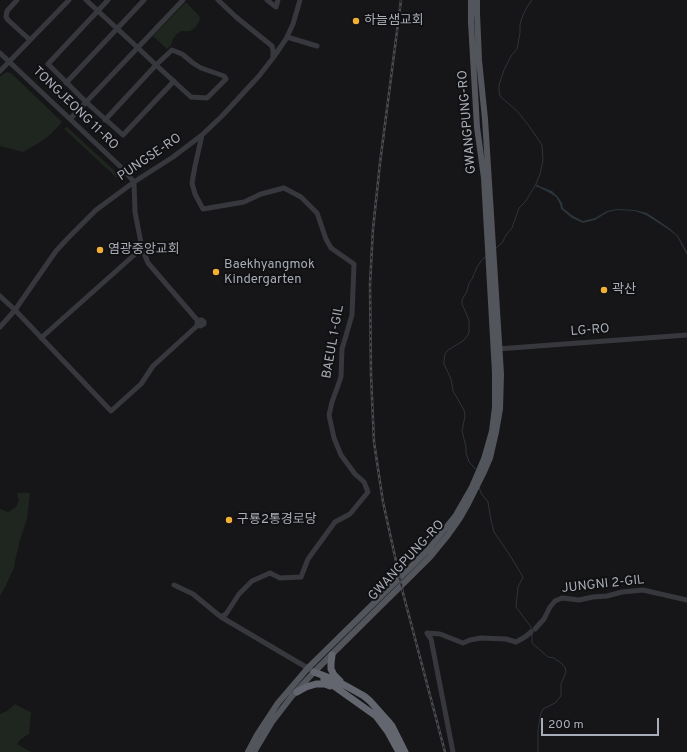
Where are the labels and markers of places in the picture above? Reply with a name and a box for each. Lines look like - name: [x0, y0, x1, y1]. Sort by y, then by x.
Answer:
- place label: 하늘샘교회: [364, 13, 424, 29]
- marker: 하늘샘교회: [351, 16, 361, 26]
- place label: 염광중앙교회: [108, 242, 180, 258]
- marker: 염광중앙교회: [95, 245, 105, 255]
- place label: Baekhyangmok Kindergarten: [224, 257, 315, 288]
- marker: Baekhyangmok Kindergarten: [211, 267, 221, 277]
- place label: 곽산: [612, 282, 636, 298]
- marker: 곽산: [599, 285, 609, 295]
- place label: 구룡2통경로당: [237, 512, 317, 528]
- marker: 구룡2통경로당: [224, 515, 234, 525]

